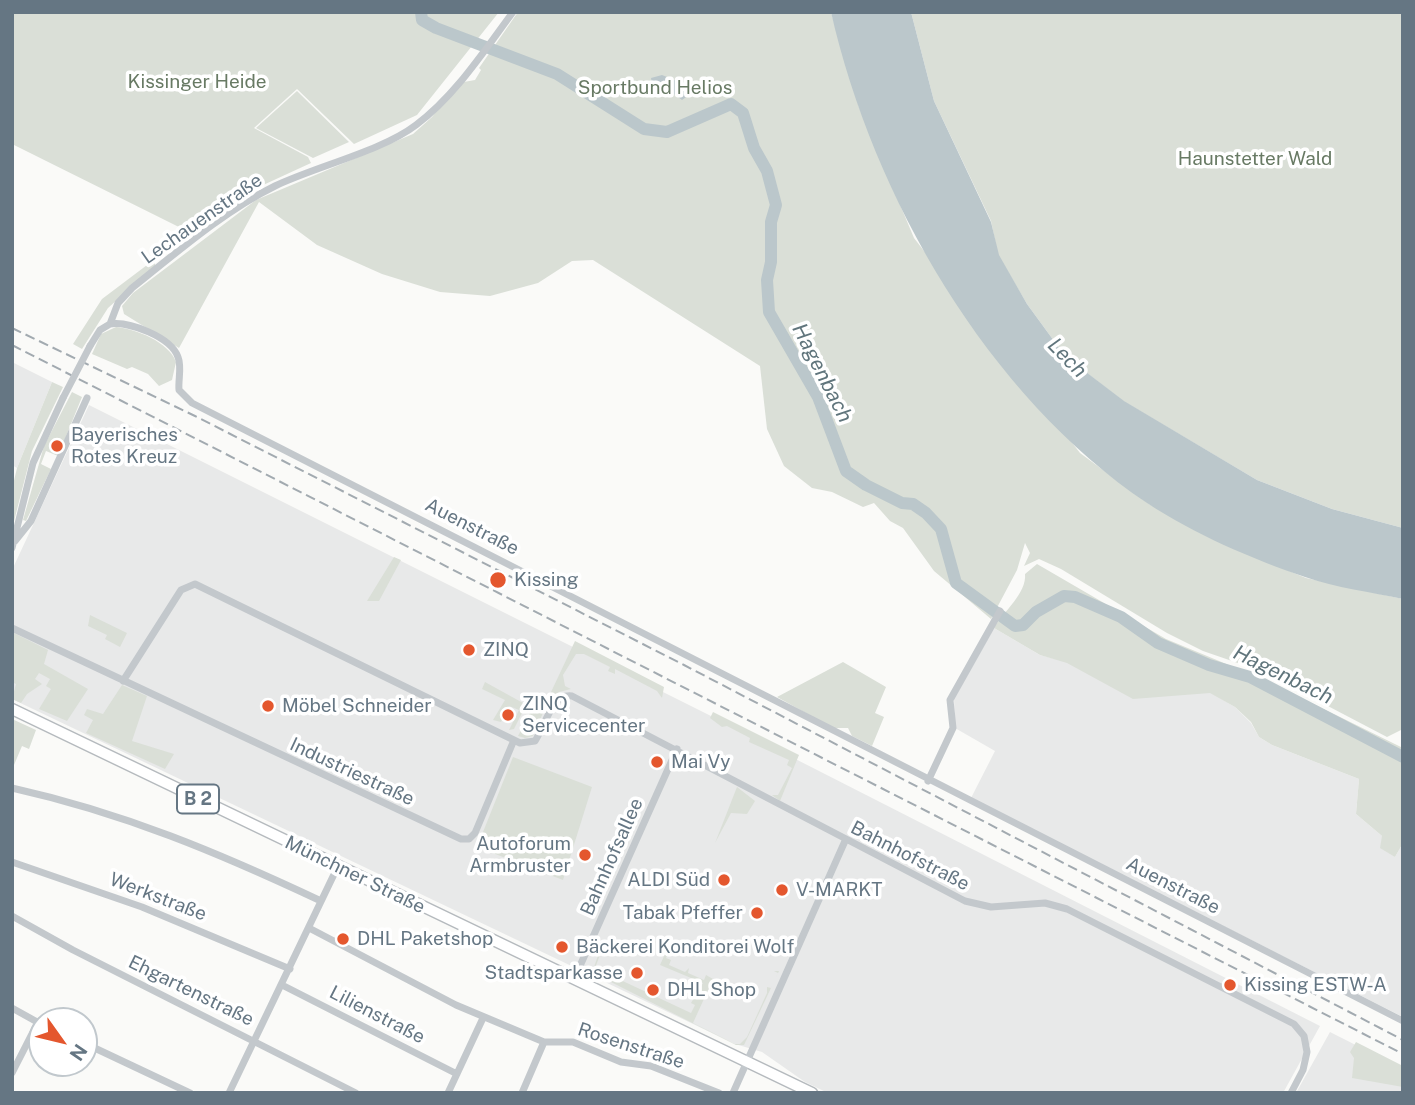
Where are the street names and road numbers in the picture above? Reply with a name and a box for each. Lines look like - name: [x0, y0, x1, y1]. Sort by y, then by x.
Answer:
- street label: Lechauenstraße: [137, 169, 267, 269]
- street label: Auenstraße: [421, 494, 523, 560]
- street label: Industriestraße: [286, 733, 418, 811]
- road number: B 2: [177, 784, 219, 814]
- street label: Bahnhofsallee: [576, 795, 648, 919]
- street label: Bahnhofstraße: [847, 816, 973, 896]
- street label: Münchner Straße: [281, 831, 429, 919]
- street label: Auenstraße: [1122, 853, 1224, 919]
- street label: Werkstraße: [106, 868, 210, 926]
- street label: Ehgartenstraße: [125, 951, 257, 1031]
- street label: Lilienstraße: [325, 981, 429, 1049]
- street label: Rosenstraße: [575, 1018, 687, 1074]

